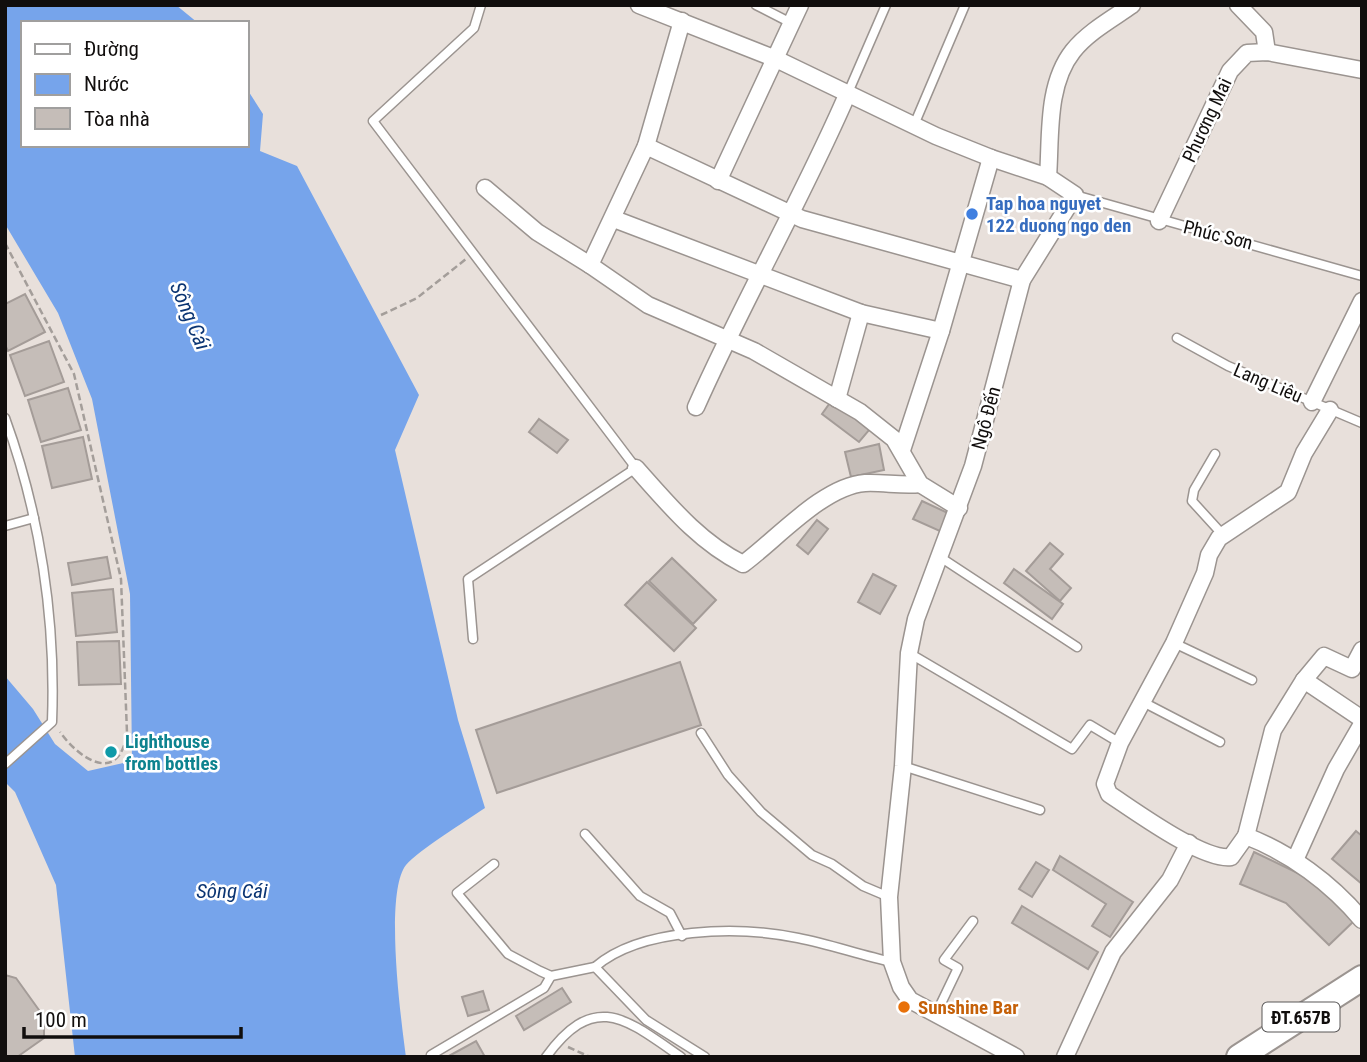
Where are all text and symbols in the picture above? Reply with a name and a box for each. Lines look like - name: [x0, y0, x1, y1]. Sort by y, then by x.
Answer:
- legend: [21, 21, 248, 147]
- text: Đường: [84, 37, 139, 61]
- text: Nước: [84, 72, 129, 96]
- street label: Phương Mai: [1177, 74, 1237, 166]
- text: Tòa nhà: [84, 107, 150, 131]
- place label: Tap hoa nguyet 122 duong ngo den: [986, 192, 1131, 237]
- marker: Tap hoa nguyet 122 duong ngo den: [964, 206, 980, 222]
- street label: Phúc Sơn: [1181, 215, 1255, 255]
- water label: Sông Cái: [165, 278, 215, 354]
- street label: Lang Liêu: [1230, 358, 1306, 408]
- street label: Ngô Đến: [967, 384, 1005, 452]
- place label: Lighthouse from bottles: [125, 730, 218, 775]
- marker: Lighthouse from bottles: [103, 744, 119, 760]
- water label: Sông Cái: [196, 879, 268, 903]
- scale bar: [24, 996, 242, 1040]
- place label: Sunshine Bar: [918, 996, 1018, 1019]
- marker: Sunshine Bar: [896, 999, 912, 1015]
- road number: ĐT.657B: [1262, 1002, 1340, 1032]
- text: 100 m: [35, 1008, 87, 1032]

